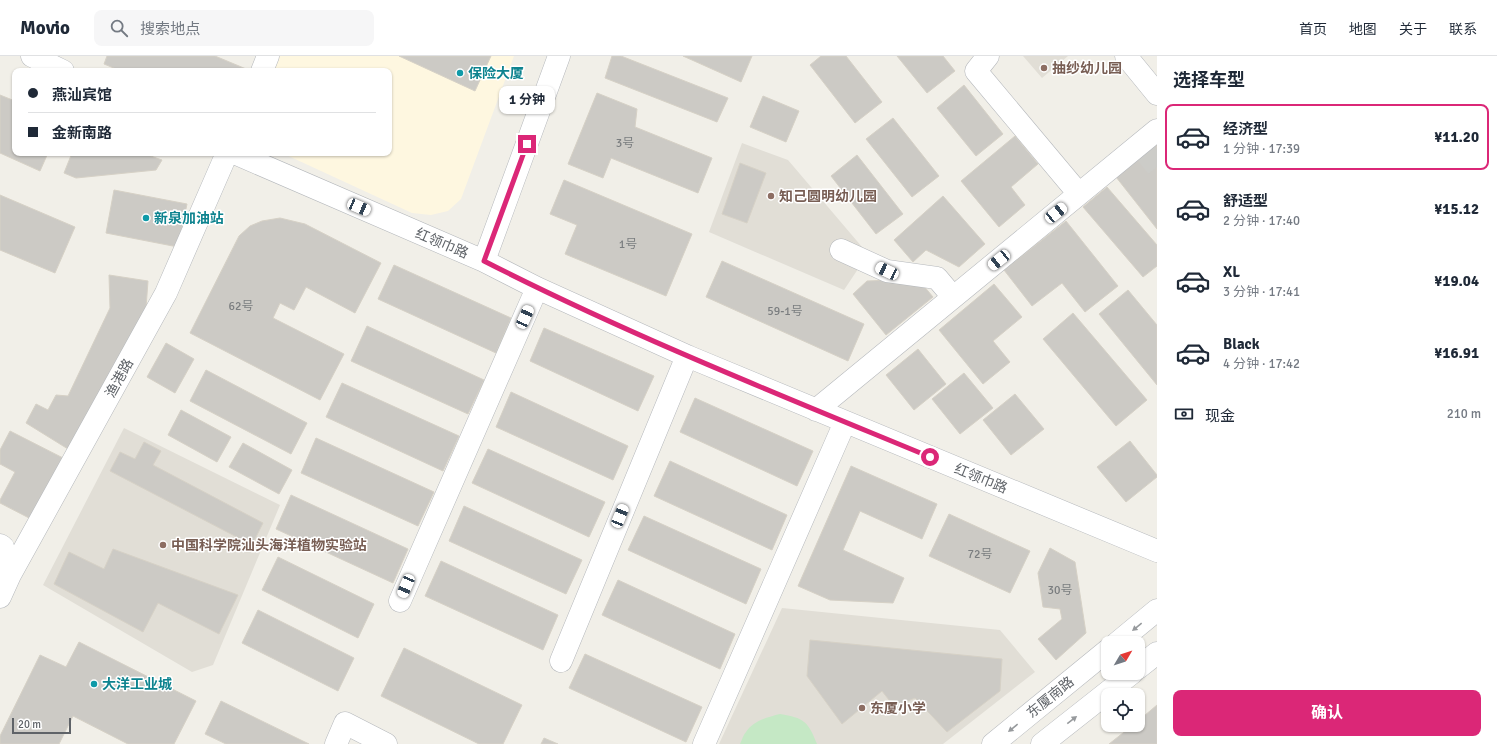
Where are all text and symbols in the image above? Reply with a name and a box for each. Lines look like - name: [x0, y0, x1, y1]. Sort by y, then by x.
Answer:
- search box: [94, 10, 374, 46]
- text: Movio: [20, 16, 70, 40]
- icon: search: [108, 17, 130, 39]
- text: 搜索地点: [140, 20, 200, 38]
- text: 首页: [1299, 21, 1327, 38]
- text: 地图: [1349, 21, 1377, 38]
- text: 关于: [1399, 21, 1427, 38]
- text: 联系: [1449, 21, 1477, 38]
- place label: 抽纱幼儿园: [1052, 60, 1122, 77]
- marker: 抽纱幼儿园: [1039, 63, 1049, 73]
- place label: 保险大厦: [468, 65, 524, 82]
- marker: 保险大厦: [455, 68, 465, 78]
- text: 选择车型: [1173, 69, 1245, 91]
- text: 燕汕宾馆: [52, 86, 112, 104]
- callout: 1 分钟: [499, 86, 555, 114]
- text: 1 分钟: [509, 92, 545, 108]
- icon: car: [1175, 119, 1211, 155]
- text: 经济型: [1223, 120, 1268, 138]
- text: 金新南路: [52, 124, 112, 142]
- text: ¥11.20: [1434, 128, 1479, 146]
- route end: [518, 135, 536, 153]
- house number: 3号: [616, 136, 634, 151]
- text: 1 分钟 · 17:39: [1223, 141, 1300, 157]
- place label: 知己圆明幼儿园: [779, 188, 877, 205]
- marker: 知己圆明幼儿园: [766, 191, 776, 201]
- icon: car: [1175, 191, 1211, 227]
- text: 舒适型: [1223, 192, 1268, 210]
- car: [346, 197, 372, 217]
- text: ¥15.12: [1434, 200, 1479, 218]
- car: [1043, 201, 1069, 225]
- place label: 新泉加油站: [154, 210, 224, 227]
- marker: 新泉加油站: [141, 213, 151, 223]
- text: 2 分钟 · 17:40: [1223, 213, 1300, 229]
- street label: 红领巾路: [413, 225, 471, 262]
- house number: 1号: [619, 237, 637, 252]
- car: [986, 248, 1012, 272]
- car: [874, 260, 900, 282]
- icon: car: [1175, 263, 1211, 299]
- text: XL: [1223, 263, 1240, 281]
- text: ¥19.04: [1434, 272, 1479, 290]
- text: 3 分钟 · 17:41: [1223, 284, 1300, 300]
- house number: 62号: [229, 299, 253, 314]
- car: [515, 304, 535, 330]
- house number: 59-1号: [767, 304, 803, 319]
- icon: car: [1175, 335, 1211, 371]
- text: Black: [1223, 335, 1260, 353]
- text: ¥16.91: [1434, 344, 1479, 362]
- street label: 渔港路: [102, 356, 137, 401]
- text: 4 分钟 · 17:42: [1223, 356, 1300, 372]
- icon: cash: [1173, 403, 1195, 425]
- text: 210 m: [1447, 406, 1481, 422]
- text: 现金: [1205, 407, 1235, 425]
- route start: [921, 448, 939, 466]
- street label: 红领巾路: [952, 460, 1010, 497]
- car: [610, 503, 630, 529]
- place label: 中国科学院汕头海洋植物实验站: [171, 537, 367, 554]
- marker: 中国科学院汕头海洋植物实验站: [158, 540, 168, 550]
- house number: 72号: [968, 547, 992, 562]
- car: [396, 573, 416, 599]
- house number: 30号: [1048, 583, 1072, 598]
- one-way arrow: [1132, 622, 1142, 631]
- north arrow: [1101, 636, 1145, 680]
- map controls: [1101, 636, 1145, 732]
- street label: 东厦南路: [1023, 673, 1077, 722]
- place label: 大洋工业城: [102, 676, 172, 693]
- marker: 大洋工业城: [89, 679, 99, 689]
- button: locate: [1101, 688, 1145, 732]
- button: 确认: [1173, 690, 1481, 736]
- place label: 东厦小学: [870, 700, 926, 717]
- marker: 东厦小学: [857, 703, 867, 713]
- scale bar: [12, 716, 71, 735]
- one-way arrow: [1067, 716, 1078, 724]
- text: 20 m: [18, 718, 41, 731]
- one-way arrow: [1007, 723, 1018, 732]

